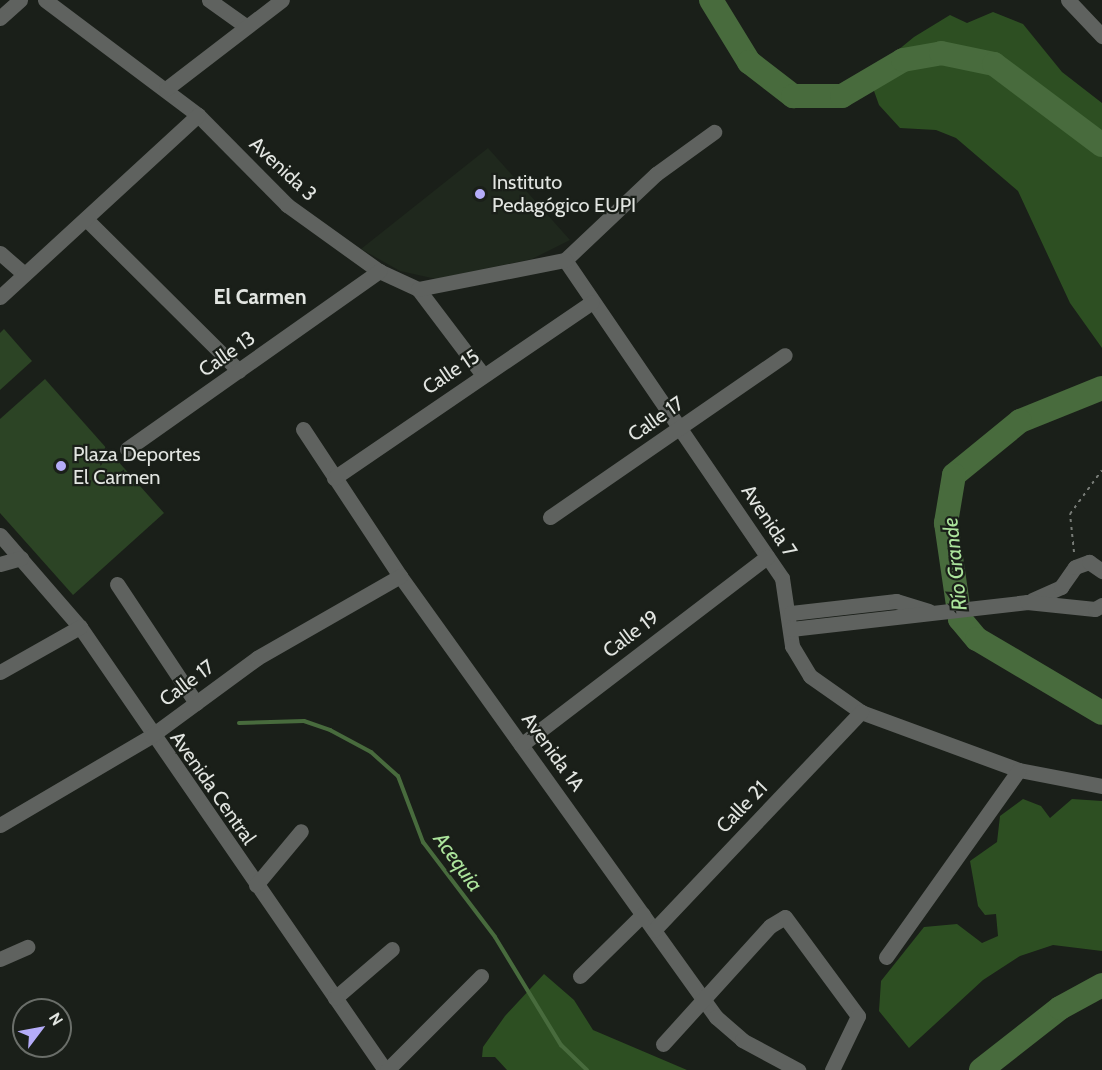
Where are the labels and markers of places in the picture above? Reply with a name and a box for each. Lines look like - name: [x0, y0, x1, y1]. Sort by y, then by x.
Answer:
- place label: Instituto Pedagógico EUPI: [492, 170, 636, 217]
- marker: Instituto Pedagógico EUPI: [473, 187, 487, 201]
- place label: Plaza Deportes El Carmen: [73, 442, 200, 489]
- marker: Plaza Deportes El Carmen: [54, 459, 68, 473]

